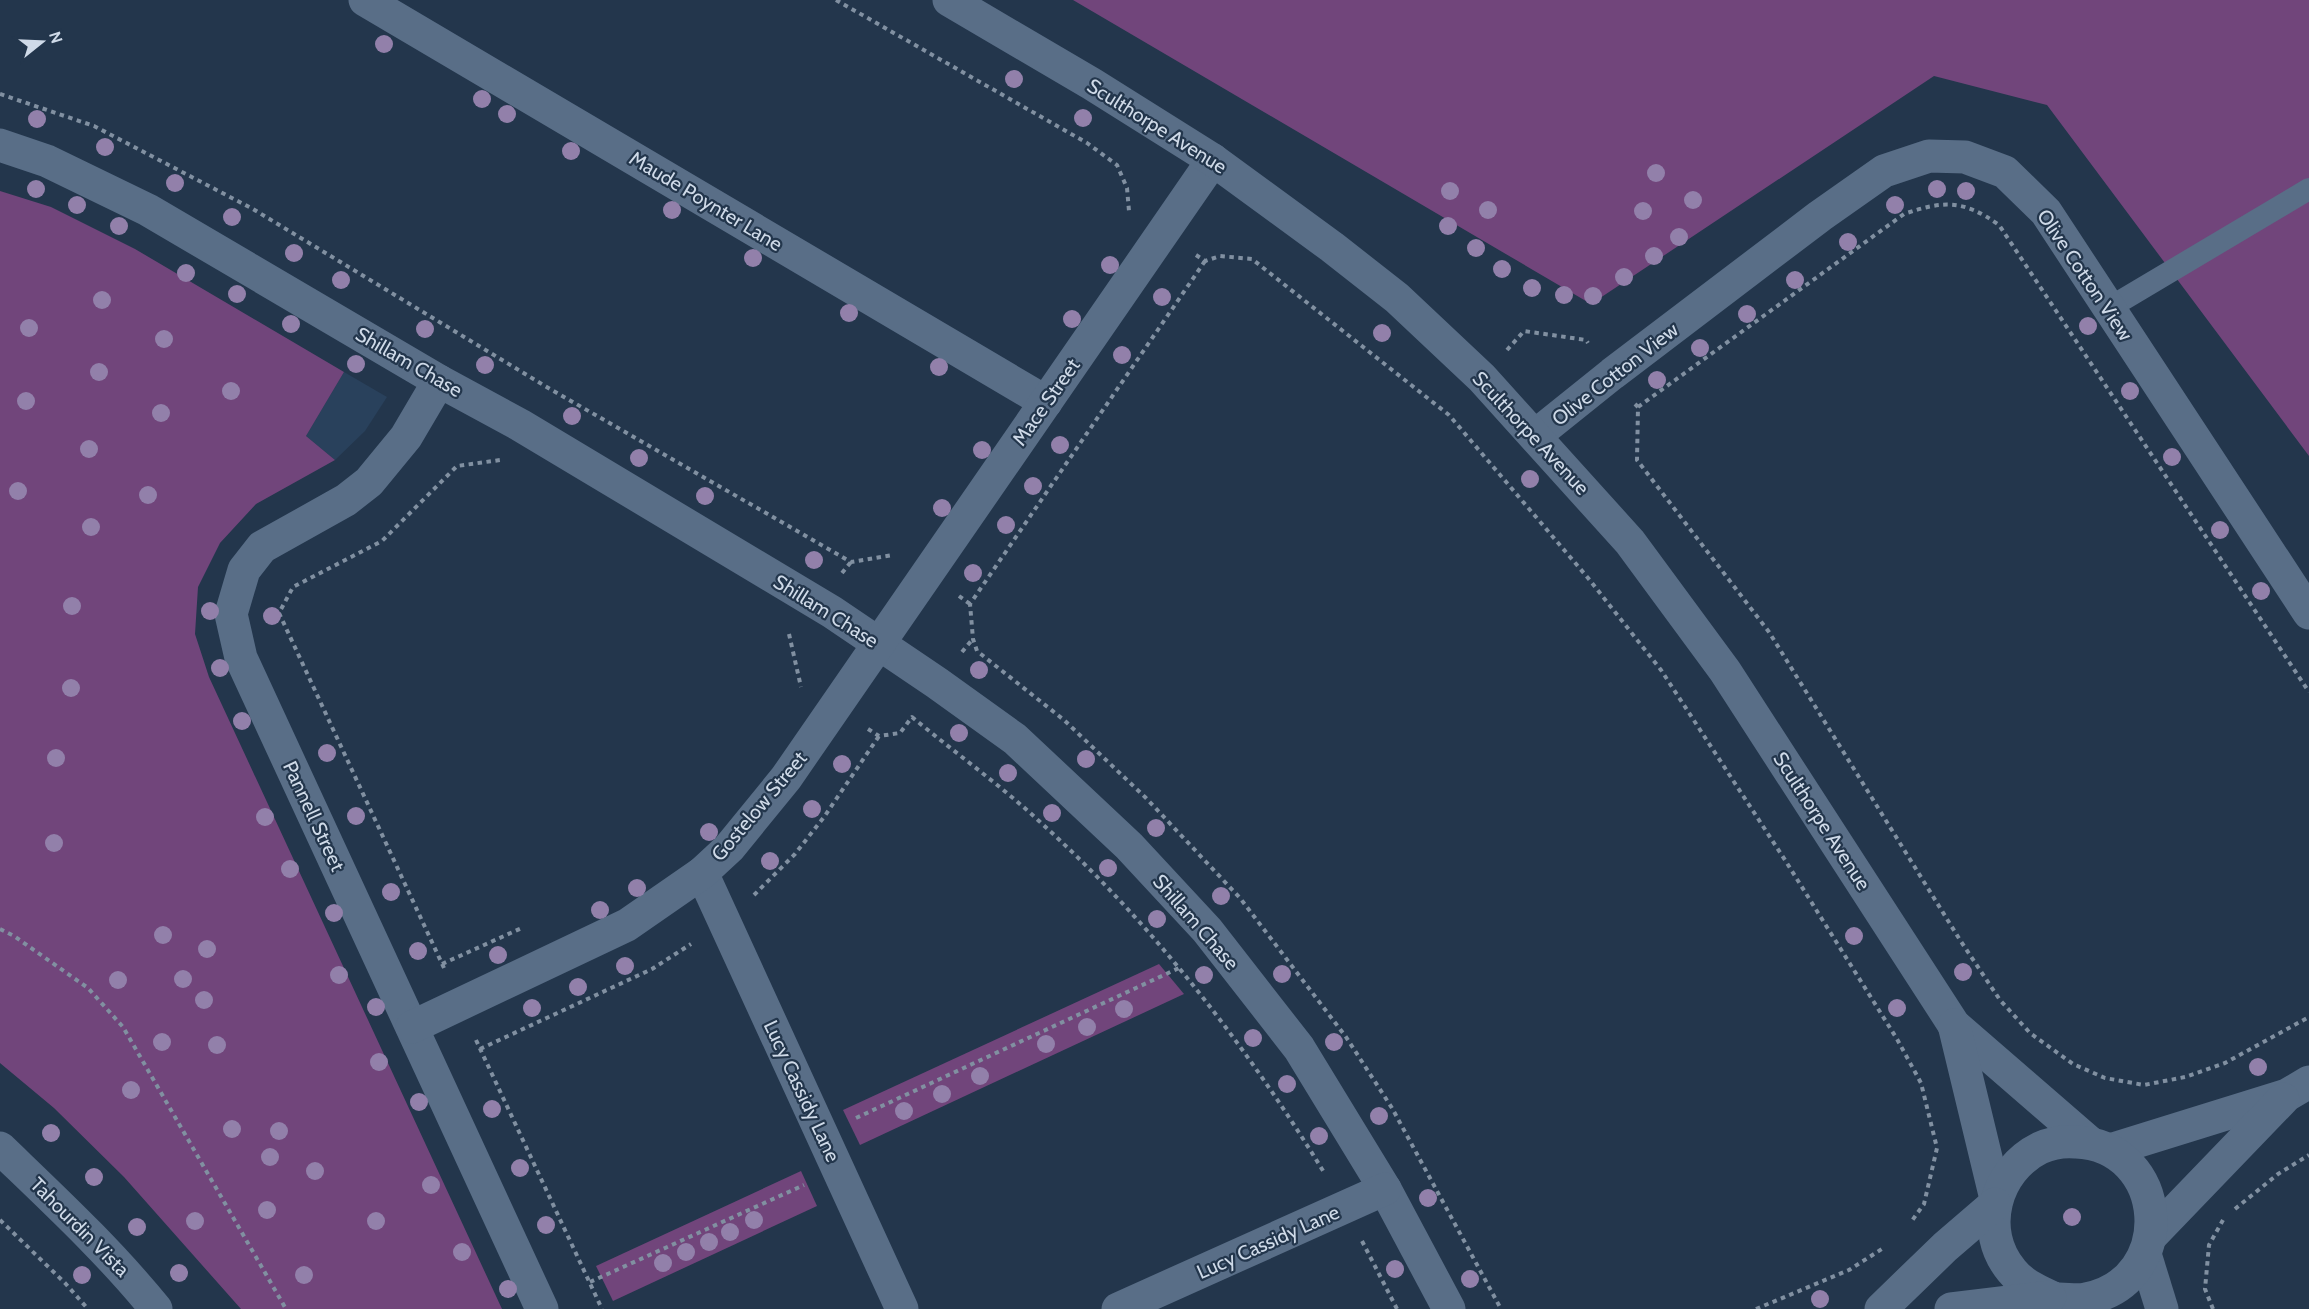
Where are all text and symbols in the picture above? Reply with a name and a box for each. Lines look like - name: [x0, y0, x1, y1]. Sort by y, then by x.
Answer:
- north arrow: [12, 12, 72, 72]
- text: N: [45, 29, 67, 46]
- street label: Sculthorpe Avenue: [1083, 73, 1231, 179]
- street label: Maude Poynter Lane: [625, 146, 787, 256]
- street label: Olive Cotton View: [2032, 205, 2138, 346]
- street label: Olive Cotton View: [1547, 317, 1683, 431]
- street label: Shillam Chase: [351, 322, 467, 402]
- street label: Mace Street: [1007, 354, 1085, 450]
- street label: Sculthorpe Avenue: [1468, 366, 1594, 500]
- street label: Shillam Chase: [769, 569, 883, 653]
- street label: Gostelow Street: [706, 746, 812, 866]
- street label: Sculthorpe Avenue: [1768, 747, 1876, 895]
- street label: Pannell Street: [278, 757, 350, 875]
- street label: Shillam Chase: [1148, 869, 1244, 975]
- street label: Lucy Cassidy Lane: [759, 1016, 845, 1166]
- street label: Tahourdin Vista: [25, 1172, 135, 1282]
- street label: Lucy Cassidy Lane: [1193, 1200, 1343, 1284]

